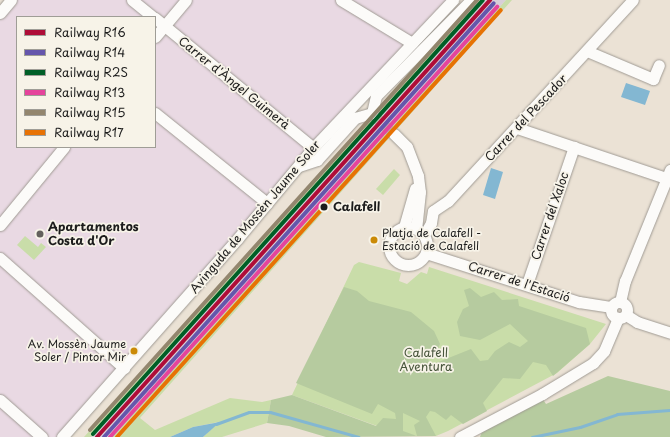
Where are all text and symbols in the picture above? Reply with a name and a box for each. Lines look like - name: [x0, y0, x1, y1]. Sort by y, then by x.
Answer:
- legend: [16, 16, 156, 148]
- text: Railway R16: [54, 23, 126, 41]
- street label: Carrer d'Àngel Guimerà: [175, 33, 293, 133]
- text: Railway R14: [54, 43, 125, 61]
- text: Railway R2S: [54, 63, 128, 81]
- street label: Carrer del Pescador: [481, 71, 571, 165]
- text: Railway R13: [54, 83, 125, 101]
- text: Railway R15: [54, 103, 125, 121]
- text: Railway R17: [54, 123, 124, 141]
- street label: Avinguda de Mossèn Jaume Soler: [187, 138, 323, 296]
- street label: Carrer del Xaloc: [528, 169, 572, 263]
- place label: Calafell: [333, 200, 380, 214]
- marker: Calafell: [318, 201, 330, 213]
- place label: Apartamentos Costa d'Or: [48, 220, 139, 248]
- place label: Platja de Calafell - Estació de Calafell: [382, 227, 482, 253]
- marker: Apartamentos Costa d'Or: [35, 229, 45, 239]
- marker: Platja de Calafell - Estació de Calafell: [369, 235, 379, 245]
- street label: Carrer de l'Estació: [466, 259, 572, 305]
- place label: Av. Mossèn Jaume Soler / Pintor Mir: [28, 338, 126, 364]
- marker: Av. Mossèn Jaume Soler / Pintor Mir: [129, 346, 139, 356]
- park label: Calafell Aventura: [400, 346, 452, 374]

